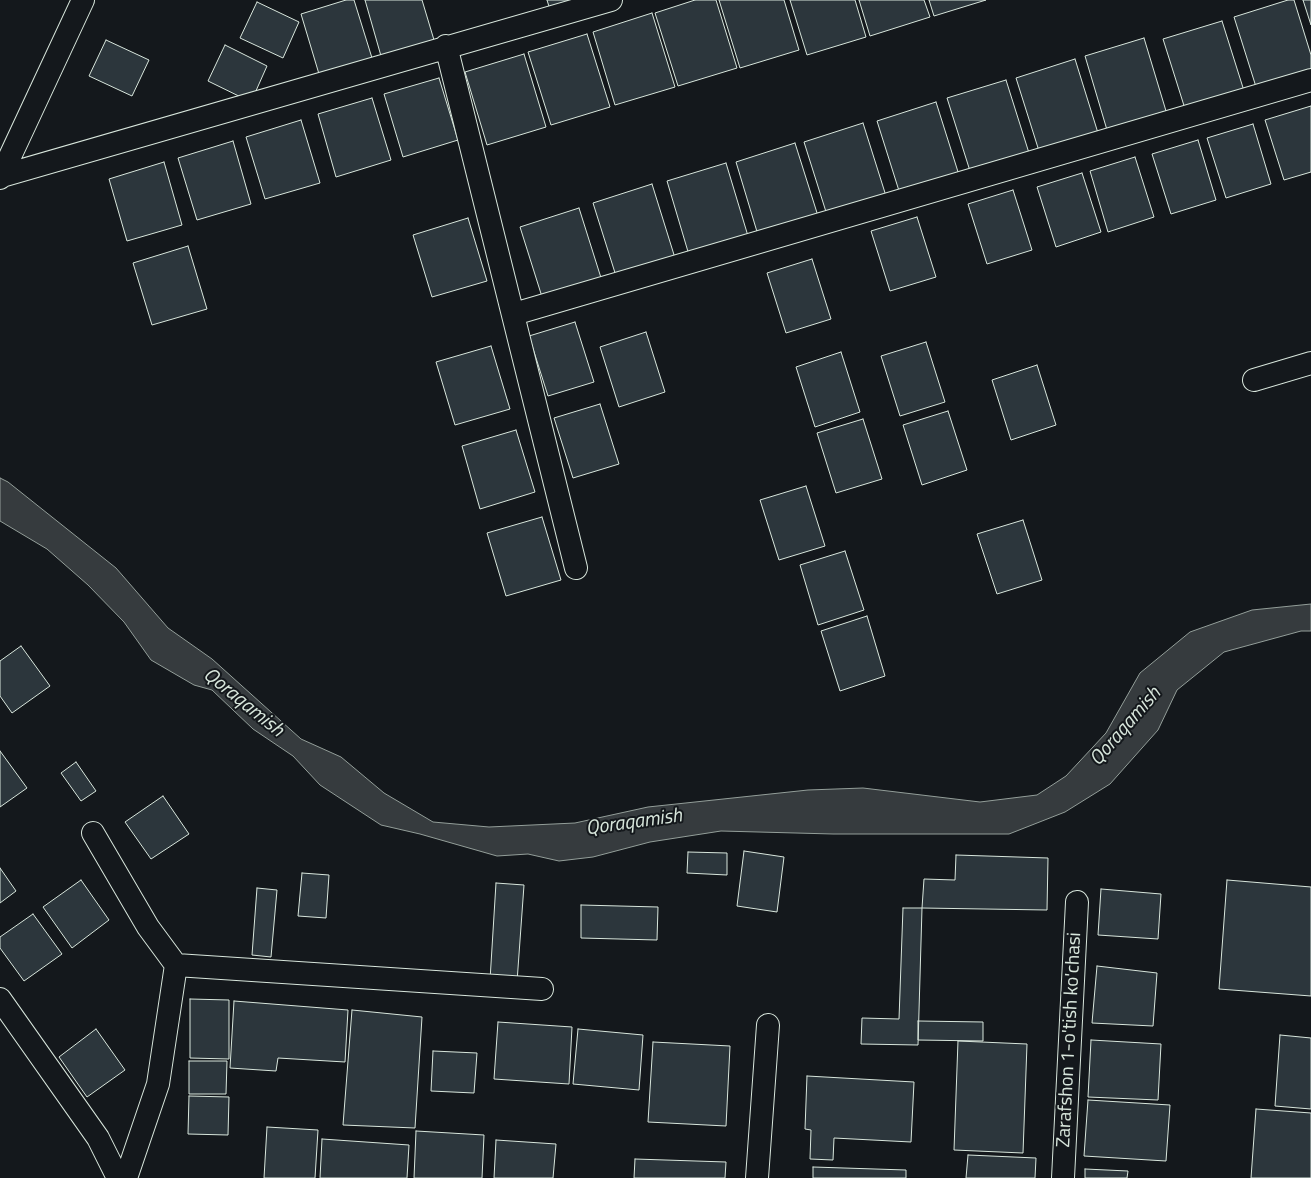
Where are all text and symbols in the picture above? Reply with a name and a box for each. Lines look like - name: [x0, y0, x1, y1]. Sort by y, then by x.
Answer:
- water label: Qoraqamish: [198, 663, 288, 743]
- water label: Qoraqamish: [1085, 683, 1167, 771]
- water label: Qoraqamish: [584, 804, 684, 842]
- street label: Zarafshon 1-o'tish ko'chasi: [1053, 932, 1087, 1148]

